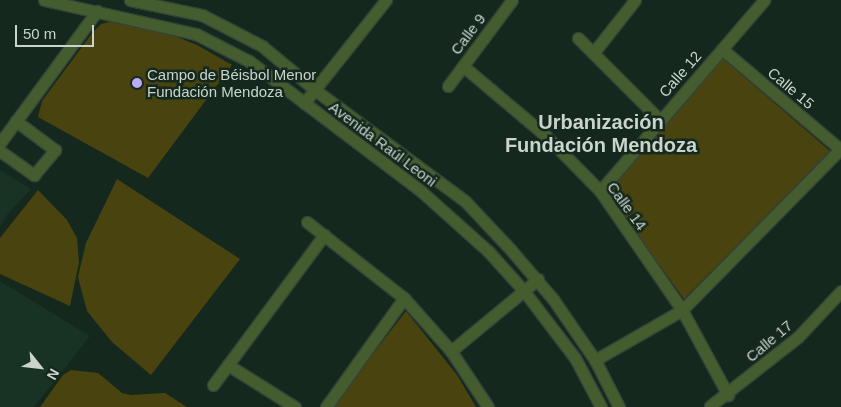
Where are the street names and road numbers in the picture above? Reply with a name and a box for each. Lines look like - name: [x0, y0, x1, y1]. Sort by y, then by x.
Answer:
- street label: Calle 9: [447, 10, 489, 58]
- street label: Calle 12: [655, 47, 705, 101]
- street label: Calle 15: [764, 63, 818, 113]
- street label: Avenida Raúl Leoni: [326, 98, 440, 190]
- street label: Calle 14: [604, 178, 650, 234]
- street label: Calle 17: [742, 316, 796, 366]

